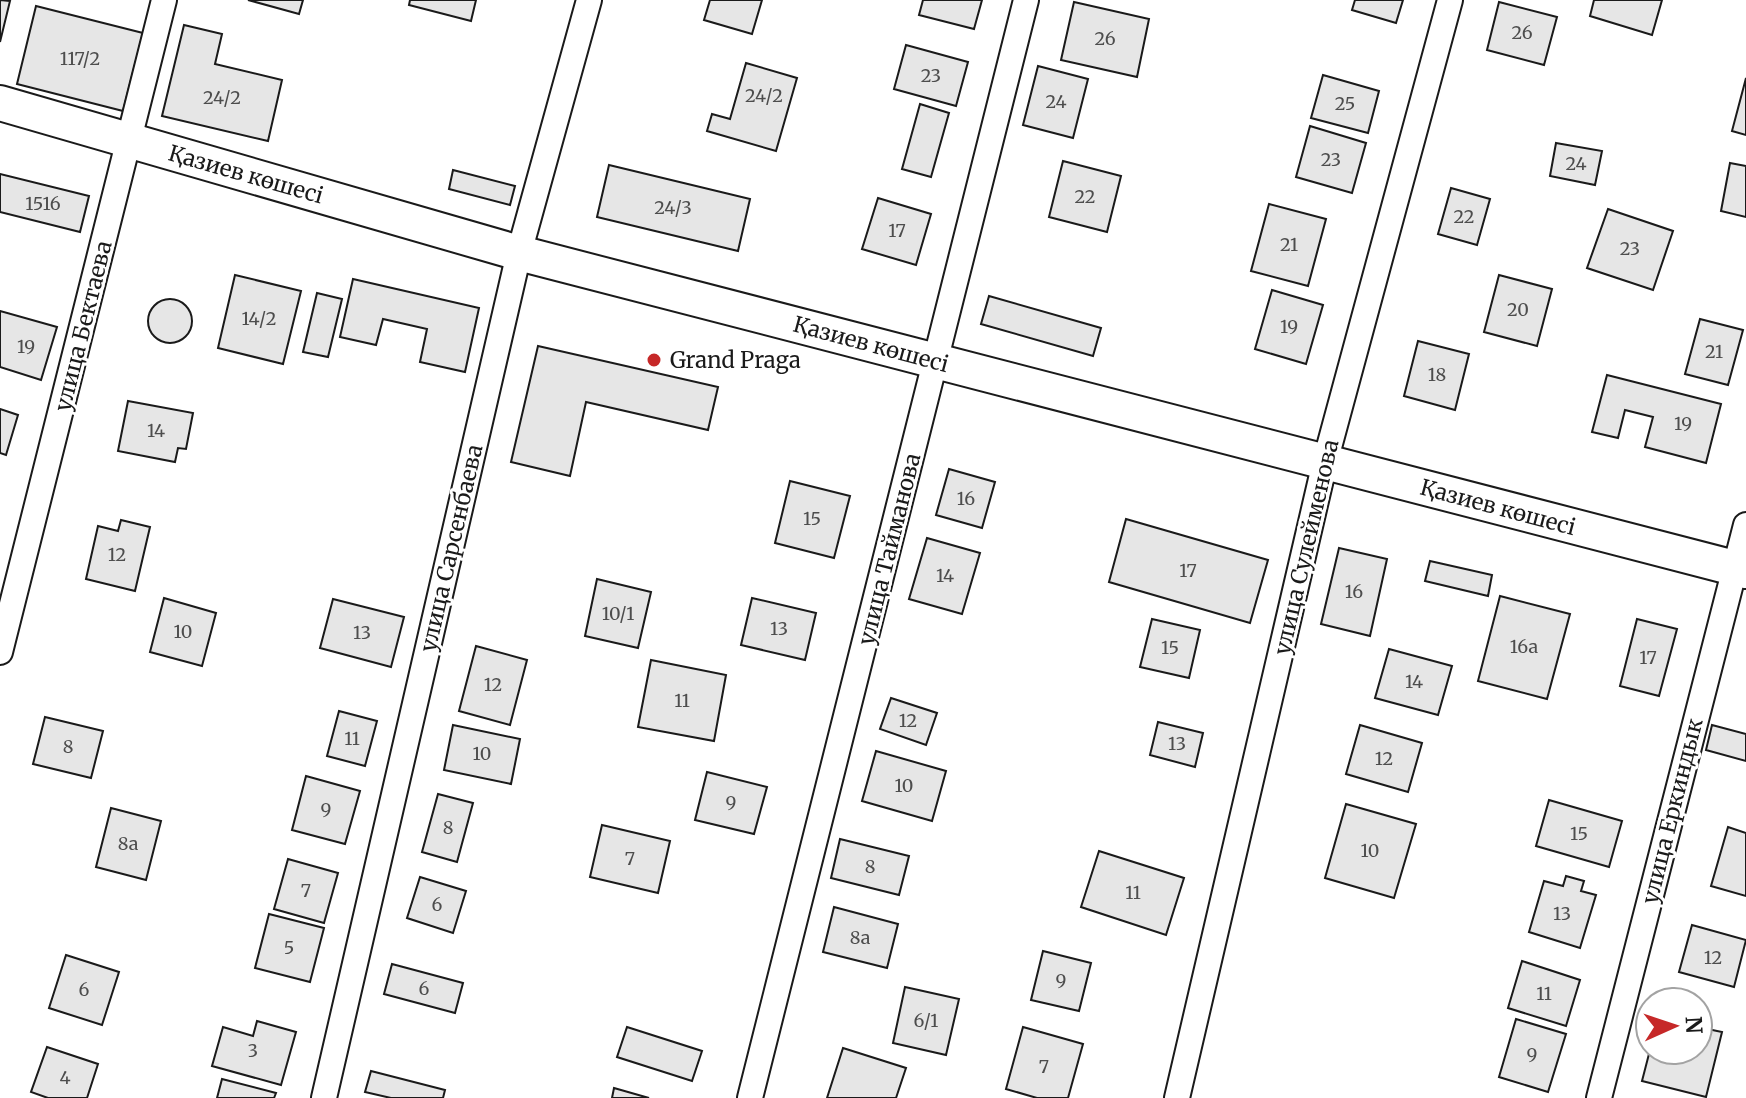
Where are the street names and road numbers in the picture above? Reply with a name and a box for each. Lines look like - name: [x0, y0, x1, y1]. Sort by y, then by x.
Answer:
- street label: Қазиев көшесі: [165, 138, 327, 210]
- street label: улица Бектаева: [48, 238, 118, 414]
- street label: Қазиев көшесі: [790, 310, 952, 378]
- street label: улица Сулейменова: [1268, 436, 1344, 658]
- street label: улица Сарсенбаева: [414, 441, 489, 654]
- street label: улица Тайманова: [852, 450, 926, 648]
- street label: Қазиев көшесі: [1417, 473, 1579, 541]
- street label: улица Еркиндык: [1635, 715, 1709, 907]

